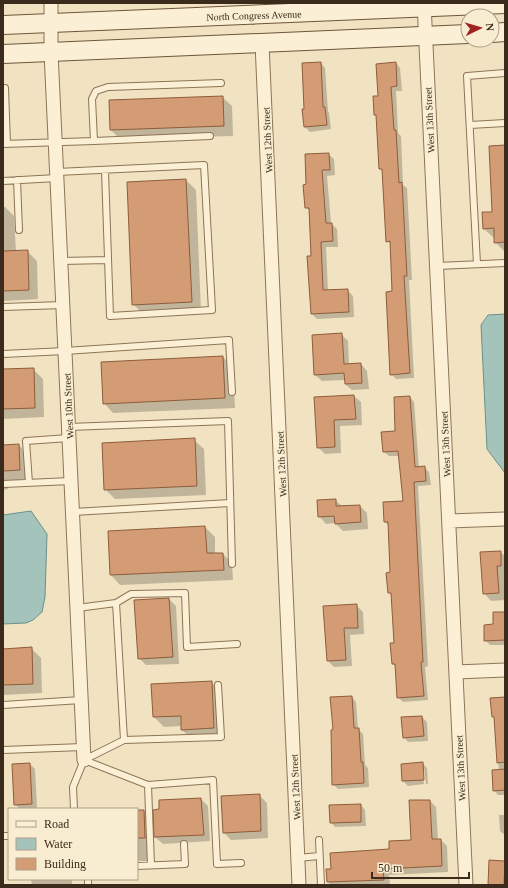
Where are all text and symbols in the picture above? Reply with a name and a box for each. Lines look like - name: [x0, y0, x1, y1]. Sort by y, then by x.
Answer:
- street label: North Congress Avenue: [206, 8, 302, 23]
- north arrow: [460, 8, 500, 48]
- text: N: [484, 23, 496, 32]
- street label: West 13th Street: [422, 87, 437, 153]
- street label: West 12th Street: [260, 107, 275, 173]
- street label: West 10th Street: [61, 373, 76, 439]
- street label: West 13th Street: [438, 411, 453, 477]
- street label: West 12th Street: [274, 431, 289, 497]
- street label: West 13th Street: [453, 735, 468, 801]
- street label: West 12th Street: [288, 754, 303, 820]
- legend: [8, 808, 138, 880]
- text: Road: [44, 817, 69, 831]
- text: Water: [44, 837, 72, 851]
- scale bar: [372, 854, 469, 880]
- text: Building: [44, 857, 86, 871]
- text: 50 m: [378, 861, 403, 875]

